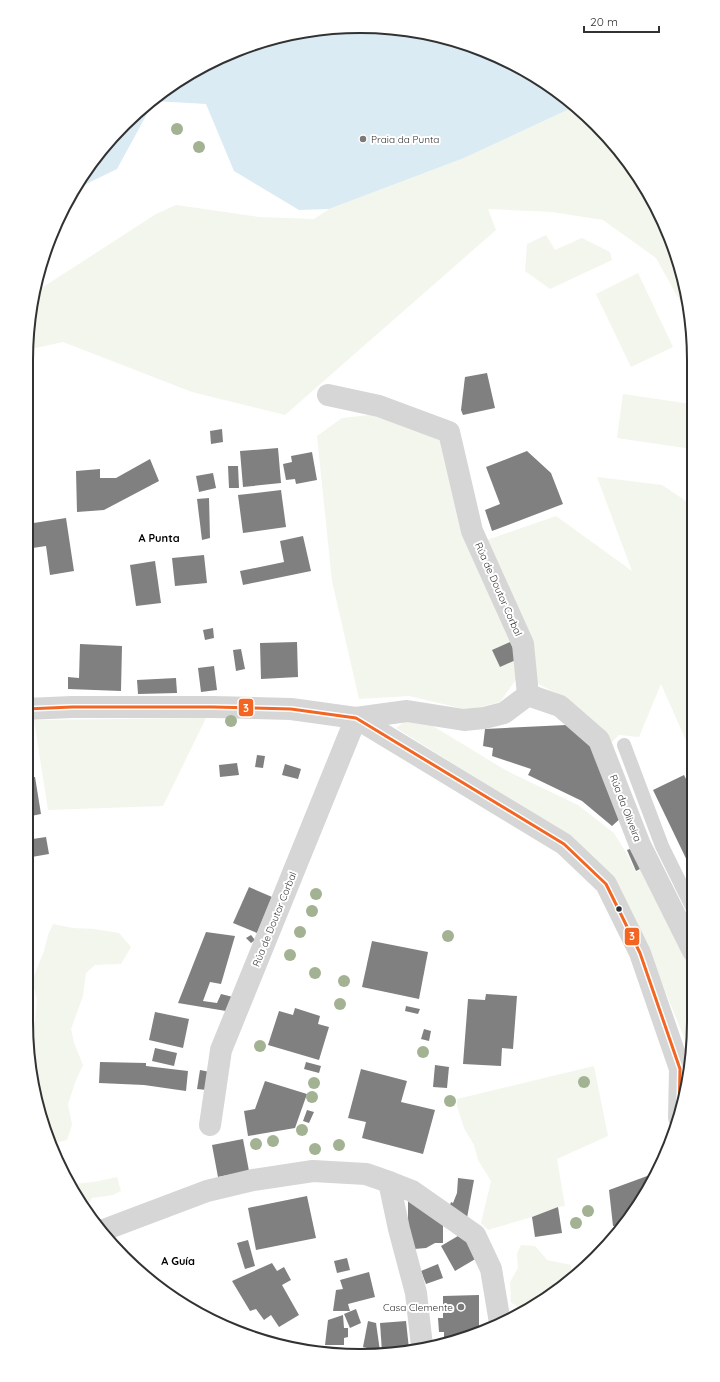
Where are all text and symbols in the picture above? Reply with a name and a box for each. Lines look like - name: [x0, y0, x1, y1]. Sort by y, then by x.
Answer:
- scale bar: [584, 8, 659, 34]
- text: 20 m: [590, 14, 618, 29]
- place label: Praia da Punta: [371, 133, 439, 146]
- marker: Praia da Punta: [358, 134, 368, 144]
- district label: A Punta: [138, 531, 180, 545]
- street label: Rúa de Doutor Corbal: [472, 540, 525, 638]
- line badge: 3: [238, 698, 254, 717]
- text: 3: [243, 701, 249, 715]
- street label: Rúa da Oliveira: [607, 773, 644, 844]
- street label: Rúa de Doutor Corbal: [249, 870, 299, 969]
- unlabelled marker: [614, 904, 624, 914]
- line badge: 3: [624, 927, 640, 946]
- text: 3: [629, 929, 635, 943]
- district label: A Guía: [161, 1254, 195, 1268]
- place label: Casa Clemente: [383, 1301, 453, 1314]
- marker: Casa Clemente: [456, 1302, 466, 1312]

